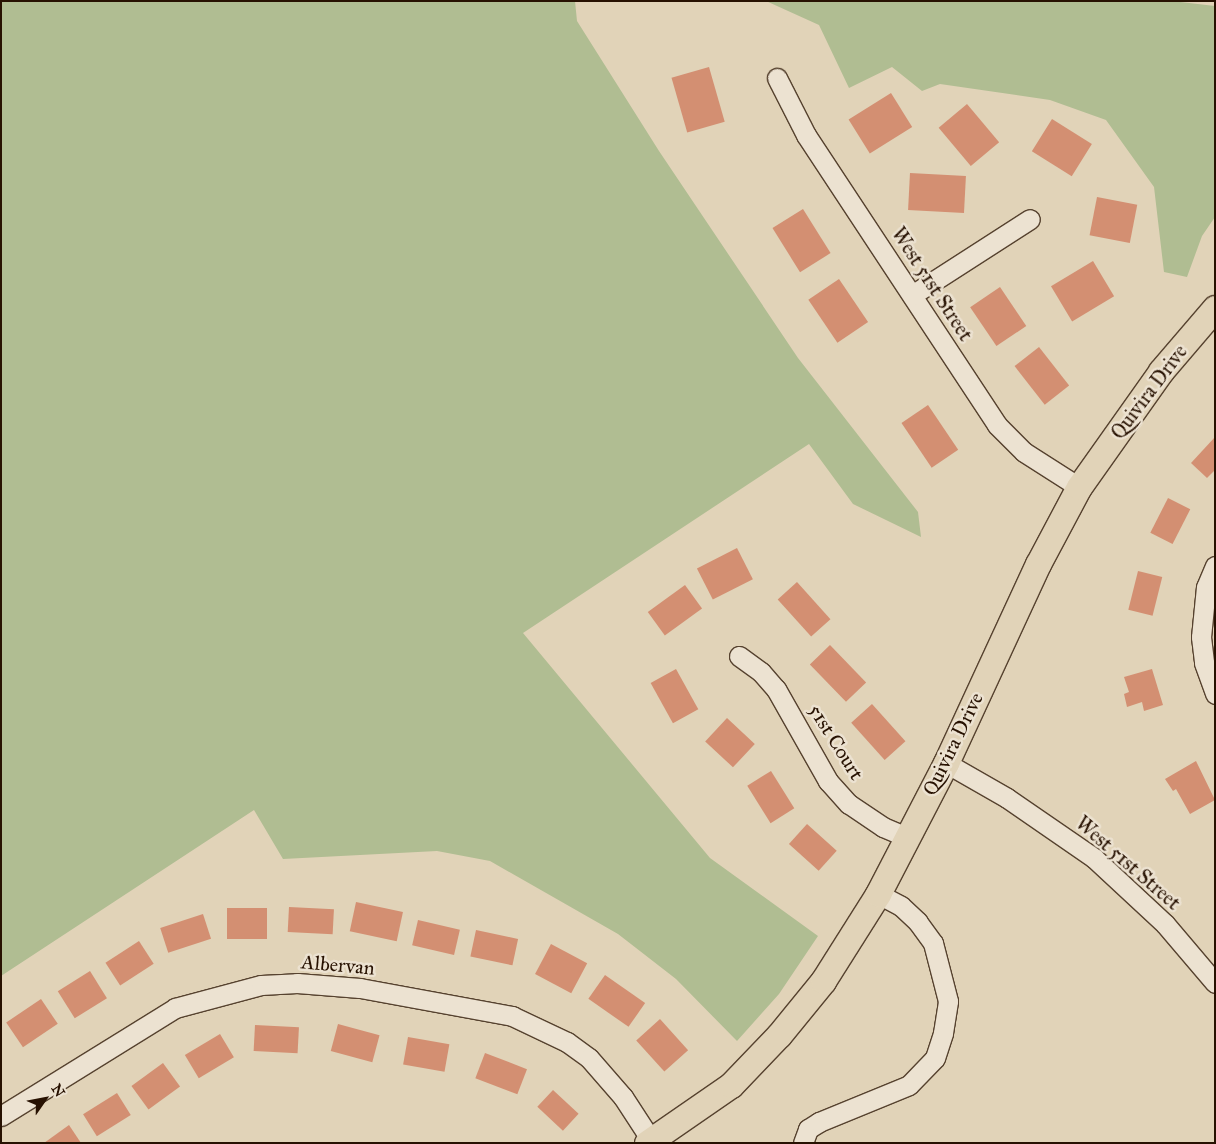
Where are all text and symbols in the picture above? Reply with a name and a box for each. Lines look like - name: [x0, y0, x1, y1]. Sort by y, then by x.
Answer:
- street label: West 51st Street: [886, 223, 978, 345]
- street label: Quivira Drive: [1106, 340, 1192, 444]
- street label: Quivira Drive: [918, 689, 988, 799]
- street label: 51st Court: [803, 700, 869, 784]
- street label: West 51st Street: [1071, 811, 1185, 915]
- street label: Albervan: [300, 950, 376, 980]
- north arrow: [20, 1074, 70, 1124]
- text: N: [48, 1081, 68, 1100]

